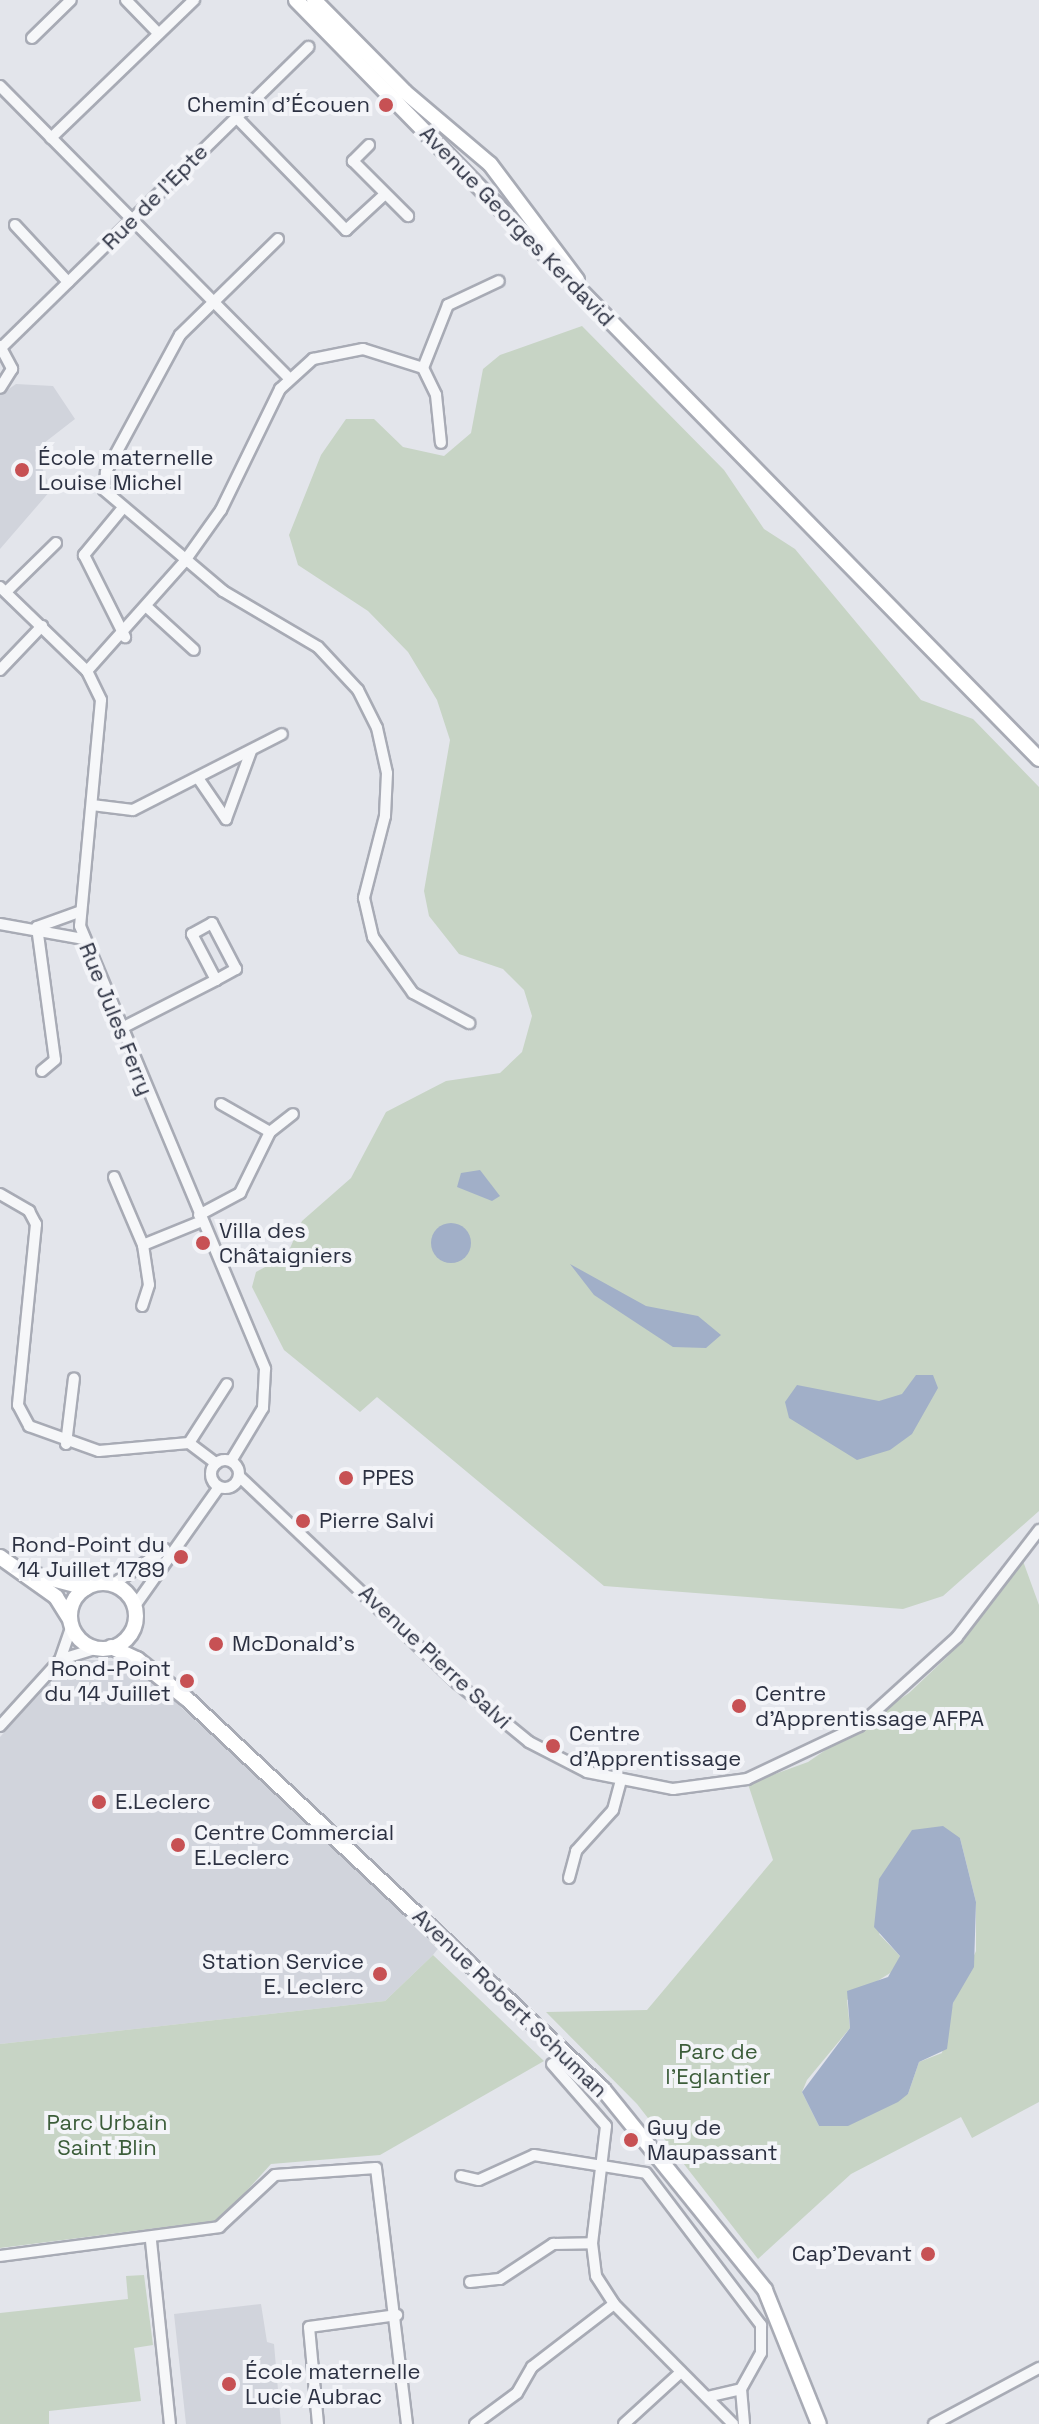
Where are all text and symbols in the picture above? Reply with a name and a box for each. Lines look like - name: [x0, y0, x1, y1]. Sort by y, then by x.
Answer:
- place label: Chemin d'Écouen: [187, 92, 370, 118]
- marker: Chemin d'Écouen: [377, 96, 395, 114]
- street label: Avenue Georges Kerdavid: [414, 120, 620, 332]
- street label: Rue de l'Epte: [97, 139, 213, 255]
- place label: École maternelle Louise Michel: [38, 444, 213, 496]
- marker: École maternelle Louise Michel: [13, 461, 31, 479]
- street label: Rue Jules Ferry: [73, 939, 159, 1099]
- place label: Villa des Châtaigniers: [219, 1217, 352, 1268]
- marker: Villa des Châtaigniers: [194, 1234, 212, 1252]
- place label: PPES: [362, 1465, 414, 1491]
- marker: PPES: [337, 1469, 355, 1487]
- place label: Pierre Salvi: [319, 1508, 434, 1534]
- marker: Pierre Salvi: [294, 1512, 312, 1530]
- place label: Rond-Point du 14 Juillet 1789: [11, 1531, 165, 1582]
- marker: Rond-Point du 14 Juillet 1789: [172, 1548, 190, 1566]
- street label: Avenue Pierre Salvi: [353, 1580, 517, 1734]
- place label: McDonald's: [232, 1631, 355, 1657]
- marker: McDonald's: [207, 1635, 225, 1653]
- place label: Rond-Point du 14 Juillet: [44, 1655, 171, 1706]
- marker: Rond-Point du 14 Juillet: [178, 1672, 196, 1690]
- place label: Centre d'Apprentissage AFPA: [755, 1680, 984, 1732]
- marker: Centre d'Apprentissage AFPA: [730, 1697, 748, 1715]
- place label: Centre d'Apprentissage: [569, 1720, 741, 1772]
- marker: Centre d'Apprentissage: [544, 1737, 562, 1755]
- place label: E.Leclerc: [115, 1789, 211, 1815]
- marker: E.Leclerc: [90, 1793, 108, 1811]
- place label: Centre Commercial E.Leclerc: [194, 1819, 394, 1870]
- marker: Centre Commercial E.Leclerc: [169, 1836, 187, 1854]
- street label: Avenue Robert Schuman: [407, 1903, 613, 2103]
- place label: Station Service E. Leclerc: [202, 1948, 364, 2000]
- marker: Station Service E. Leclerc: [371, 1965, 389, 1983]
- park label: Parc de l'Eglantier: [665, 2038, 771, 2090]
- park label: Parc Urbain Saint Blin: [47, 2109, 167, 2160]
- place label: Guy de Maupassant: [647, 2114, 778, 2166]
- marker: Guy de Maupassant: [622, 2131, 640, 2149]
- place label: Cap'Devant: [792, 2241, 912, 2267]
- marker: Cap'Devant: [919, 2245, 937, 2263]
- place label: École maternelle Lucie Aubrac: [245, 2358, 420, 2410]
- marker: École maternelle Lucie Aubrac: [220, 2375, 238, 2393]

